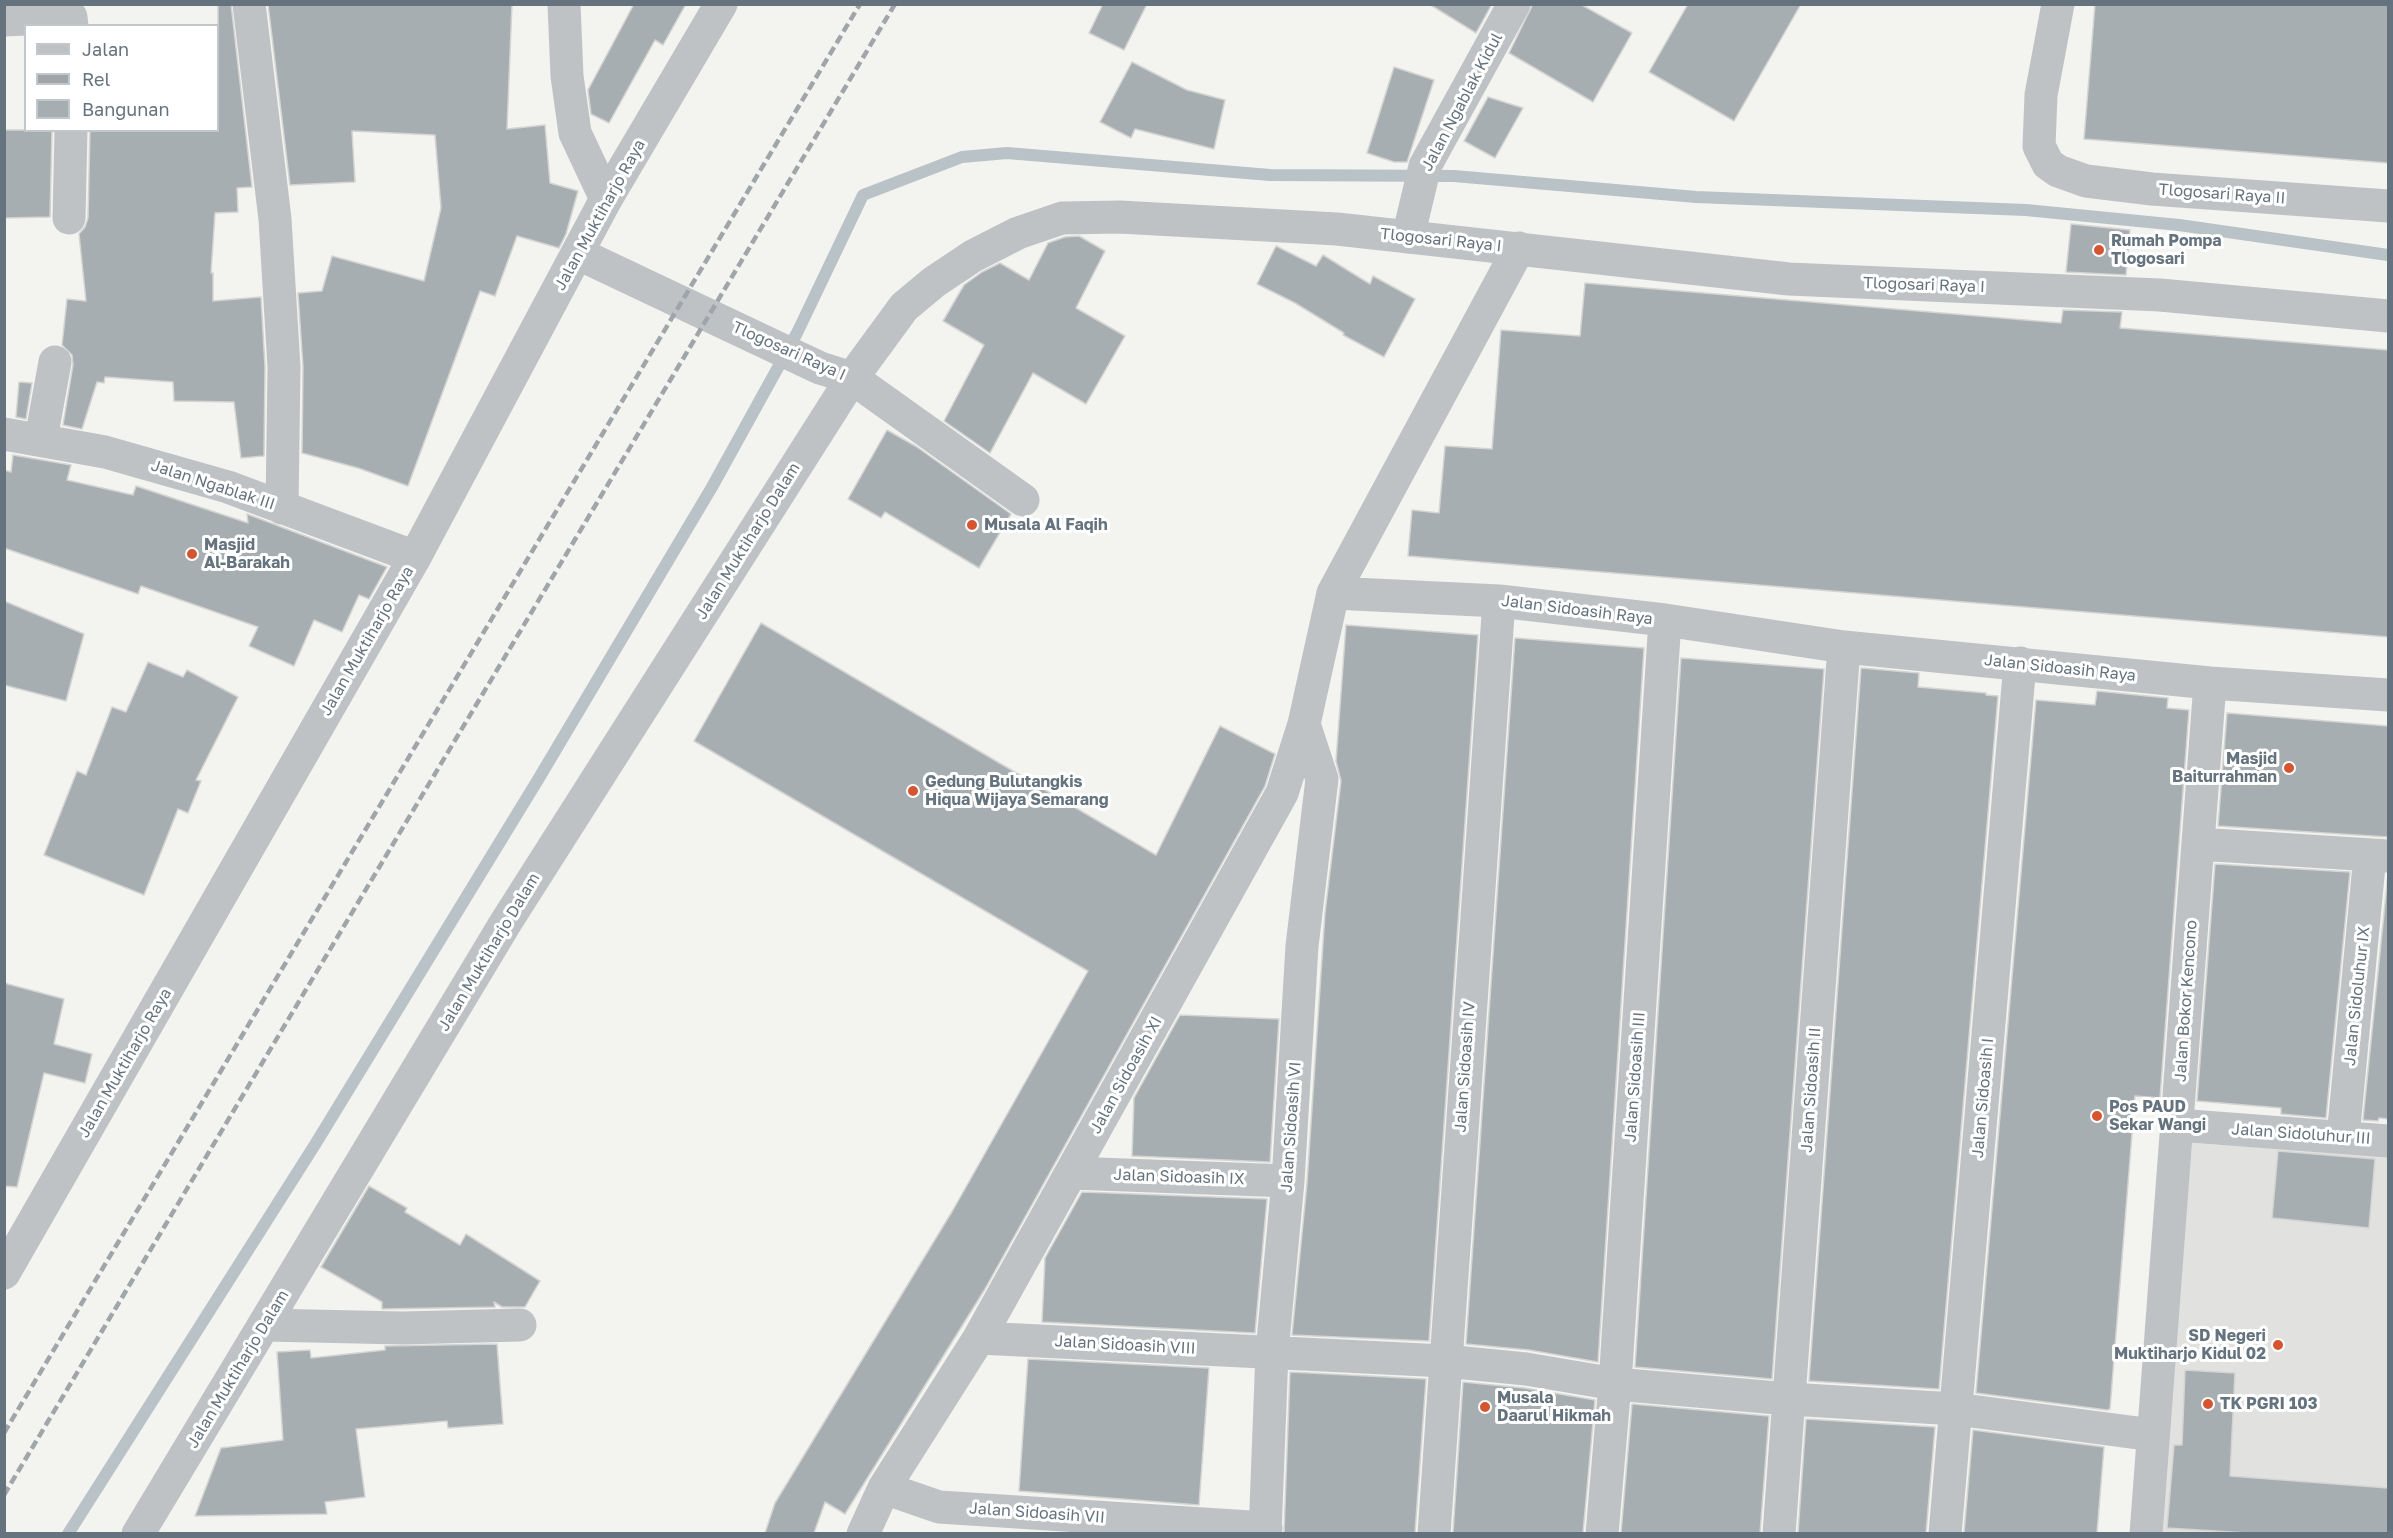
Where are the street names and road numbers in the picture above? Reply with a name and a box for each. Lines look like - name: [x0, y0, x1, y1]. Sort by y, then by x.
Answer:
- street label: Jalan Ngablak Kidul: [1417, 30, 1507, 174]
- street label: Jalan Muktiharjo Raya: [551, 136, 649, 294]
- street label: Tlogosari Raya II: [2158, 180, 2286, 208]
- street label: Tlogosari Raya I: [1379, 224, 1503, 256]
- street label: Tlogosari Raya I: [1863, 273, 1985, 297]
- street label: Tlogosari Raya I: [729, 317, 849, 385]
- street label: Jalan Ngablak III: [149, 456, 277, 514]
- street label: Jalan Muktiharjo Dalam: [692, 459, 804, 623]
- street label: Jalan Muktiharjo Raya: [316, 563, 418, 719]
- street label: Jalan Sidoasih Raya: [1500, 591, 1654, 629]
- street label: Jalan Sidoasih Raya: [1983, 650, 2137, 686]
- street label: Jalan Muktiharjo Dalam: [434, 869, 544, 1035]
- street label: Jalan Bokor Kencono: [2171, 919, 2201, 1083]
- street label: Jalan Sidoluhur IX: [2340, 925, 2374, 1067]
- street label: Jalan Muktiharjo Raya: [74, 985, 176, 1141]
- street label: Jalan Sidoasih IV: [1451, 1001, 1479, 1133]
- street label: Jalan Sidoasih III: [1621, 1011, 1649, 1143]
- street label: Jalan Sidoasih XI: [1086, 1013, 1166, 1137]
- street label: Jalan Sidoasih II: [1797, 1027, 1825, 1153]
- street label: Jalan Sidoasih I: [1968, 1037, 1998, 1159]
- street label: Jalan Sidoasih VI: [1277, 1061, 1305, 1193]
- street label: Jalan Sidoluhur III: [2231, 1120, 2371, 1148]
- street label: Jalan Sidoasih IX: [1113, 1165, 1245, 1189]
- street label: Jalan Muktiharjo Dalam: [183, 1286, 293, 1452]
- street label: Jalan Sidoasih VIII: [1054, 1332, 1196, 1358]
- street label: Jalan Sidoasih VII: [968, 1499, 1106, 1527]

